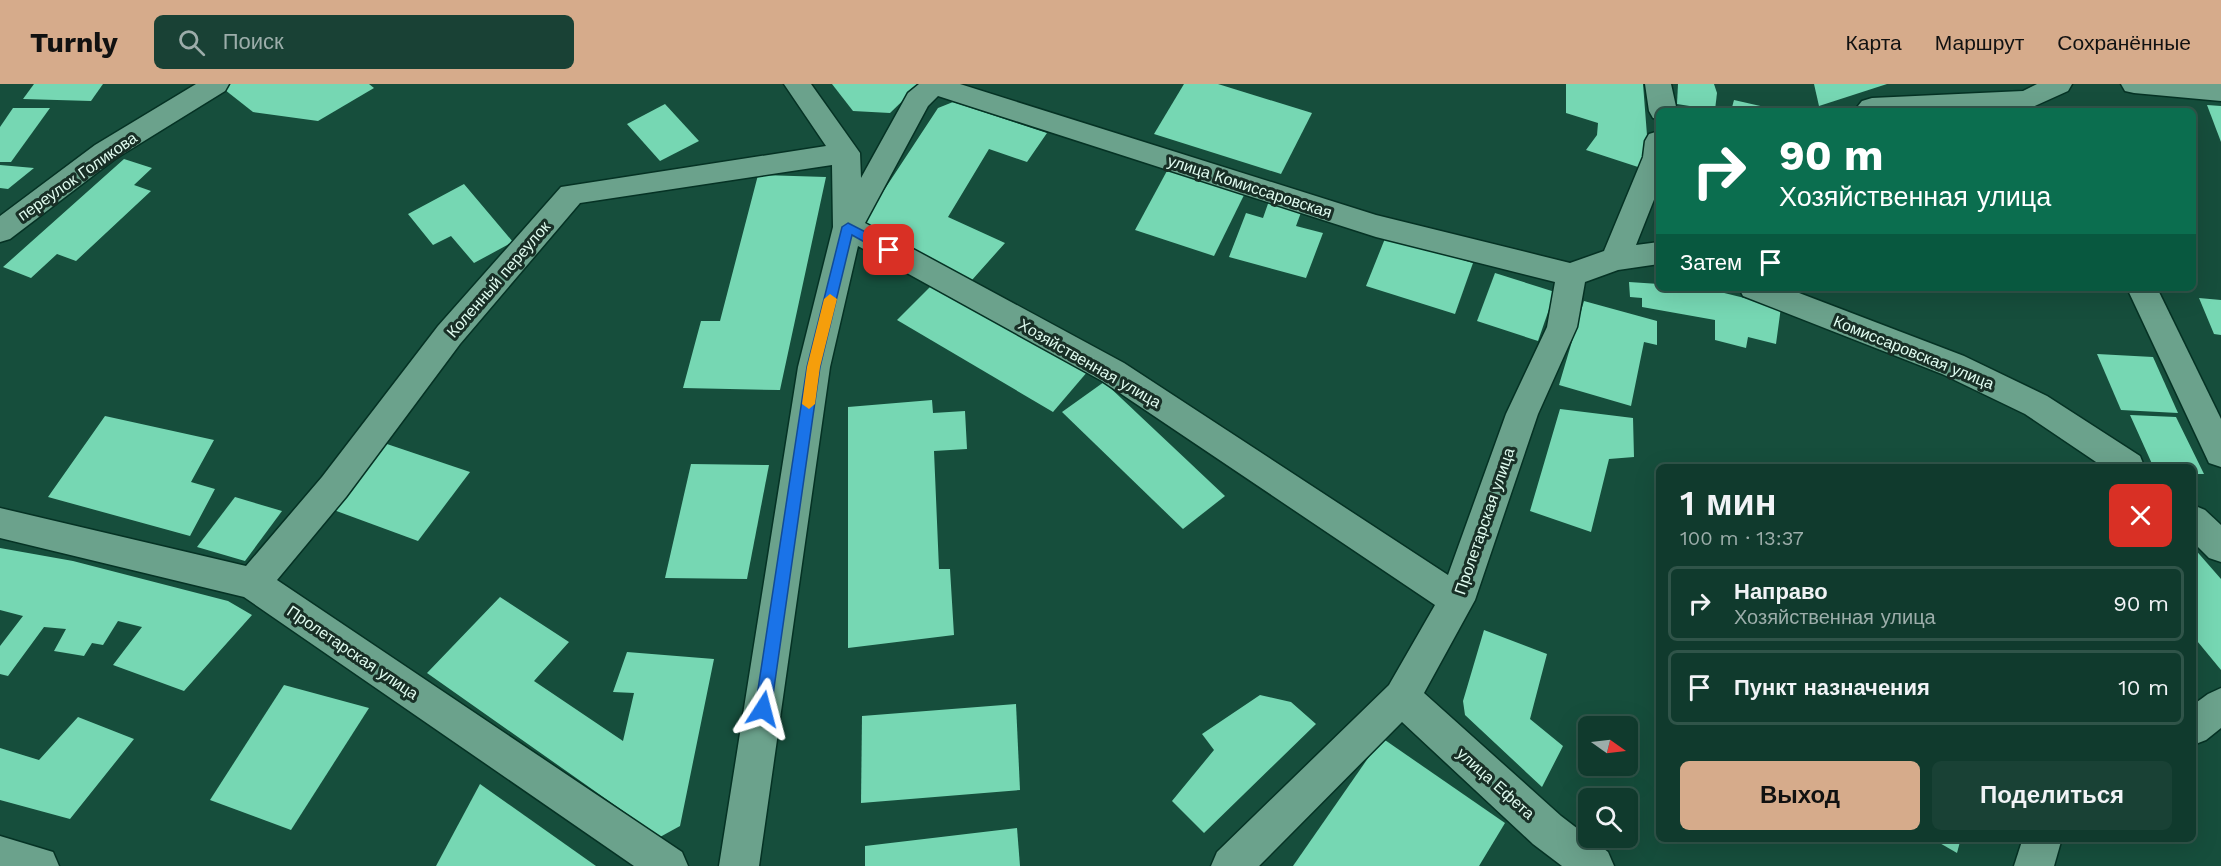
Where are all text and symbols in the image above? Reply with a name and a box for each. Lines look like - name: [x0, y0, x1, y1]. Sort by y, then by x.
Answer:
- search box: [154, 15, 574, 69]
- text: Turnly: [30, 26, 118, 59]
- icon: search: [175, 26, 208, 59]
- text: Поиск: [223, 29, 284, 54]
- text: Карта: [1846, 30, 1902, 55]
- text: Маршрут: [1935, 30, 2024, 55]
- text: Сохранённые: [2057, 30, 2191, 55]
- street label: переулок Голикова: [14, 128, 141, 225]
- text: 90 m: [1779, 131, 1883, 180]
- icon: right: [1680, 132, 1758, 210]
- street label: улица Комиссаровская: [1165, 151, 1334, 222]
- text: Хозяйственная улица: [1779, 181, 2051, 213]
- street label: Коленный переулок: [443, 217, 555, 341]
- pin: [863, 224, 914, 275]
- icon: arrive: [872, 233, 905, 266]
- icon: arrive: [1754, 246, 1787, 279]
- text: Затем: [1680, 250, 1742, 275]
- street label: Комиссаровская улица: [1831, 312, 1997, 393]
- street label: Хозяйственная улица: [1015, 315, 1164, 412]
- street label: Пролетарская улица: [1450, 445, 1519, 597]
- text: 1 мин: [1680, 482, 1777, 524]
- button: close: [2109, 484, 2172, 547]
- text: 100 m · 13:37: [1680, 526, 1804, 550]
- text: Направо: [1734, 579, 1828, 604]
- icon: right: [1683, 587, 1716, 620]
- text: 90 m: [2113, 591, 2169, 616]
- street label: Пролетарская улица: [284, 601, 422, 703]
- text: Хозяйственная улица: [1734, 605, 1936, 629]
- icon: arrive: [1683, 671, 1716, 704]
- text: Пункт назначения: [1734, 675, 1930, 700]
- text: 10 m: [2118, 675, 2169, 700]
- position arrow: [731, 677, 795, 741]
- north arrow: [1578, 716, 1638, 776]
- map controls: [1578, 716, 1638, 848]
- street label: улица Ефета: [1453, 744, 1538, 823]
- button: Выход: [1680, 761, 1920, 830]
- button: Поделиться: [1932, 761, 2172, 830]
- button: search: [1578, 788, 1638, 848]

